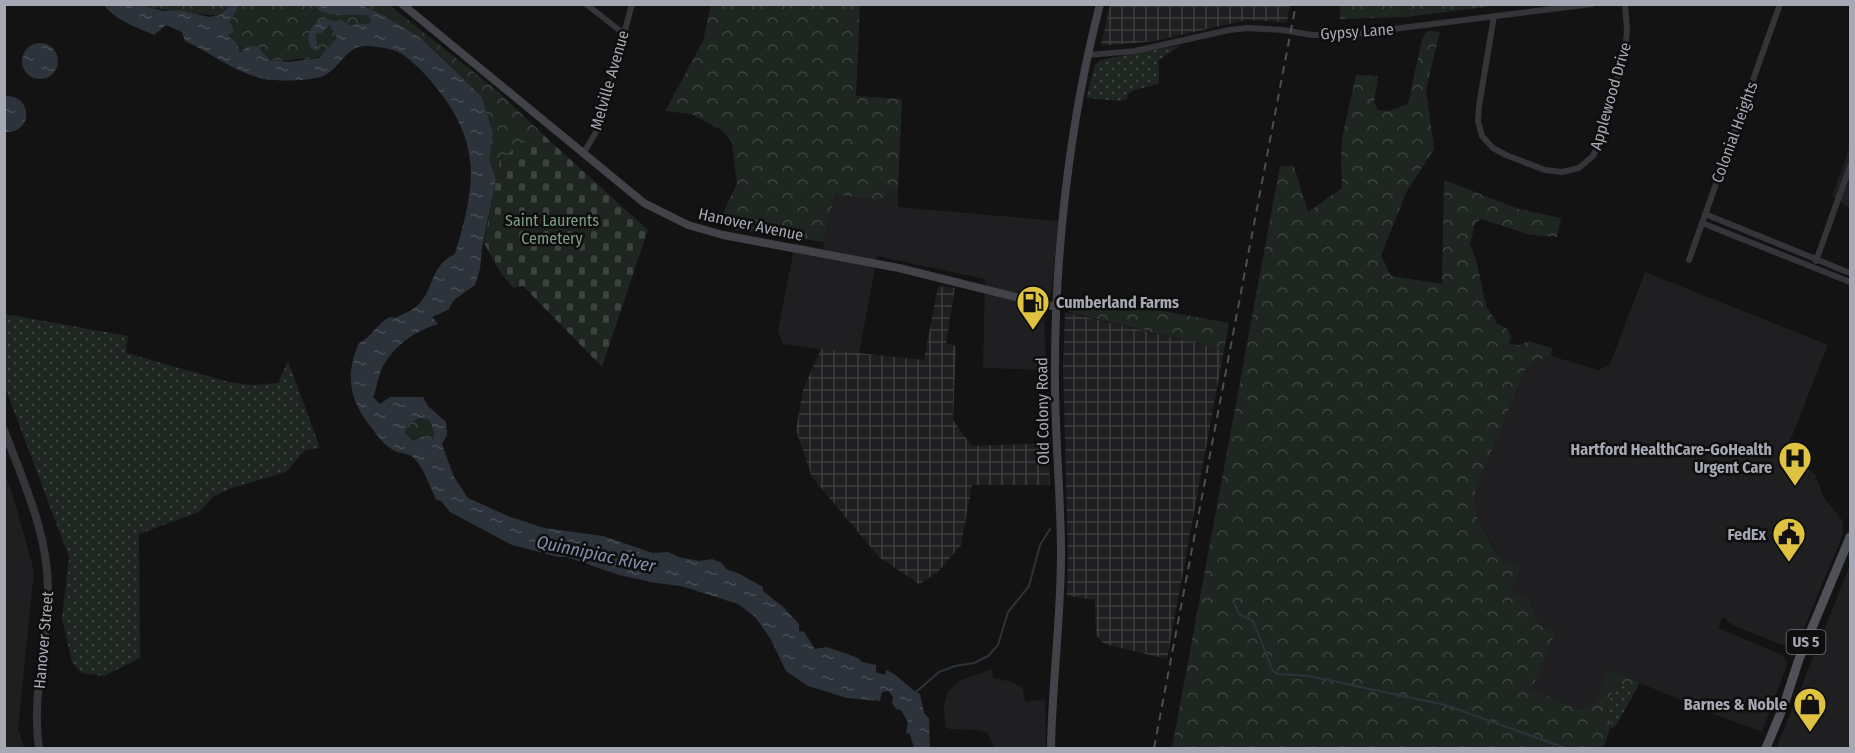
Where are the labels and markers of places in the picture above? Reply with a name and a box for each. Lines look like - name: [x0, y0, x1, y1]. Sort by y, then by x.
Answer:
- fuel station icon: Cumberland Farms: [1015, 284, 1051, 331]
- place label: Cumberland Farms: [1056, 293, 1179, 312]
- place label: Hartford HealthCare-GoHealth Urgent Care: [1571, 440, 1772, 477]
- hospital icon: Hartford HealthCare-GoHealth Urgent Care: [1777, 440, 1813, 487]
- public building icon: FedEx: [1771, 516, 1807, 563]
- place label: FedEx: [1728, 525, 1766, 544]
- shop icon: Barnes & Noble: [1792, 686, 1828, 733]
- place label: Barnes & Noble: [1684, 695, 1787, 714]

